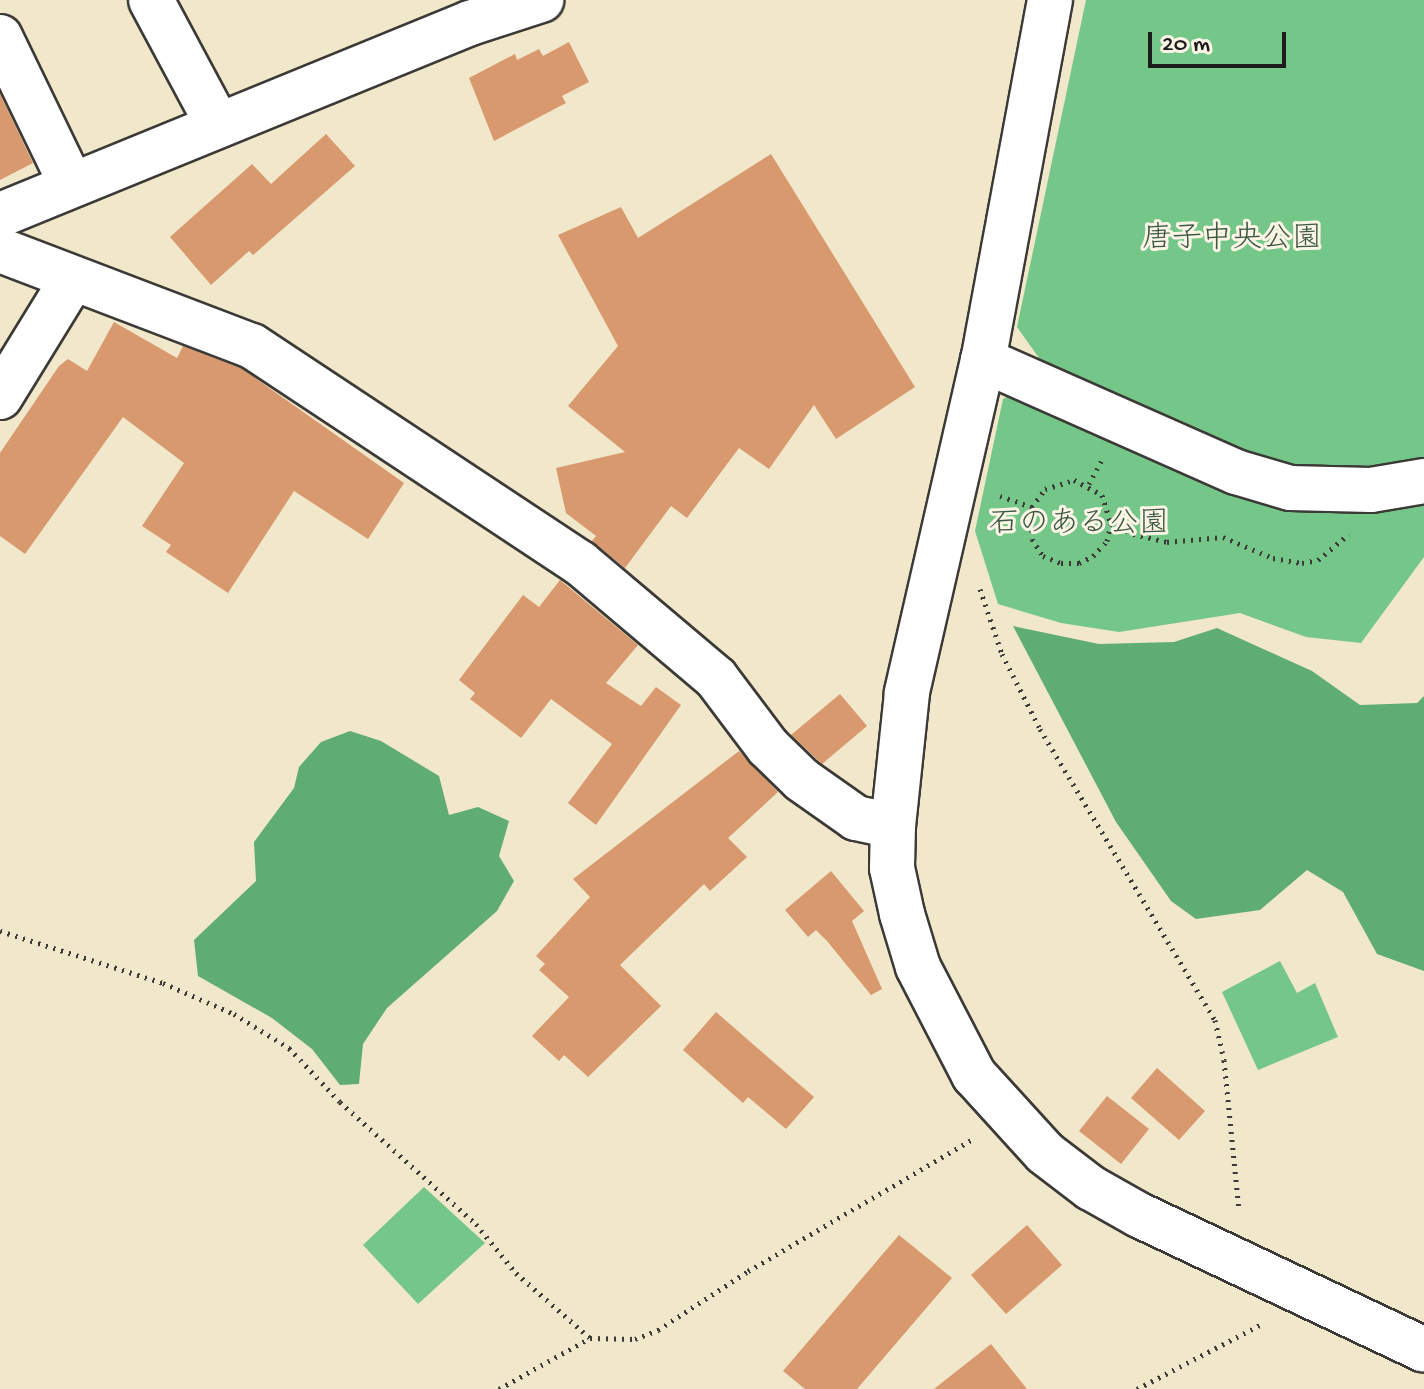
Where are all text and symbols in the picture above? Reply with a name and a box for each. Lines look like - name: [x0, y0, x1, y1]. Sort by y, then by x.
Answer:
- scale bar: [1152, 16, 1290, 66]
- text: 20 m: [1162, 31, 1210, 60]
- park label: 唐子中央公園: [1142, 223, 1322, 259]
- park label: 石のある公園: [989, 508, 1169, 544]

